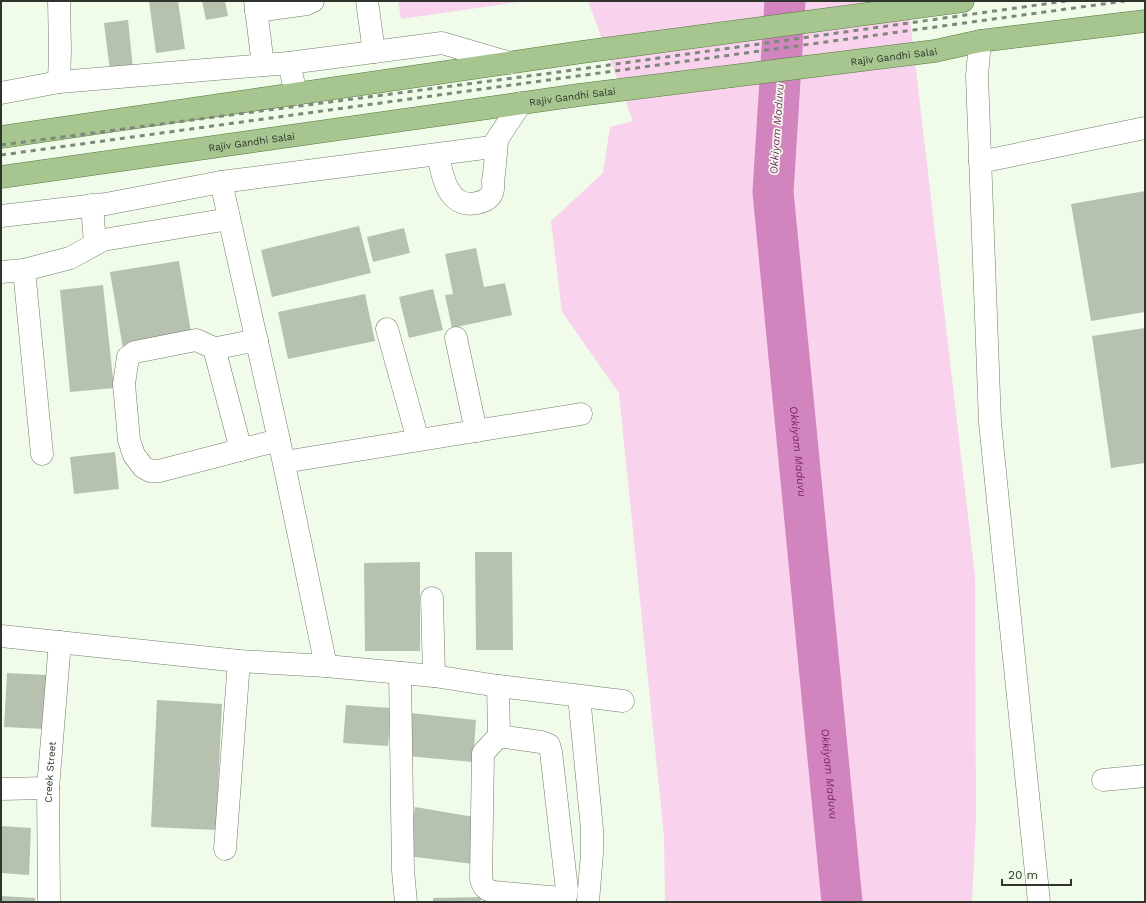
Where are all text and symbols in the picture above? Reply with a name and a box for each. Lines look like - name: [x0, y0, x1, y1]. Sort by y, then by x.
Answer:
- street label: Rajiv Gandhi Salai: [850, 45, 938, 67]
- water label: Okkiyam Maduvu: [767, 83, 787, 175]
- street label: Rajiv Gandhi Salai: [528, 85, 616, 108]
- street label: Rajiv Gandhi Salai: [208, 130, 295, 153]
- water label: Okkiyam Maduvu: [787, 406, 809, 498]
- water label: Okkiyam Maduvu: [819, 728, 840, 820]
- street label: Creek Street: [42, 740, 57, 803]
- scale bar: [1002, 861, 1071, 887]
- text: 20 m: [1008, 868, 1038, 882]

